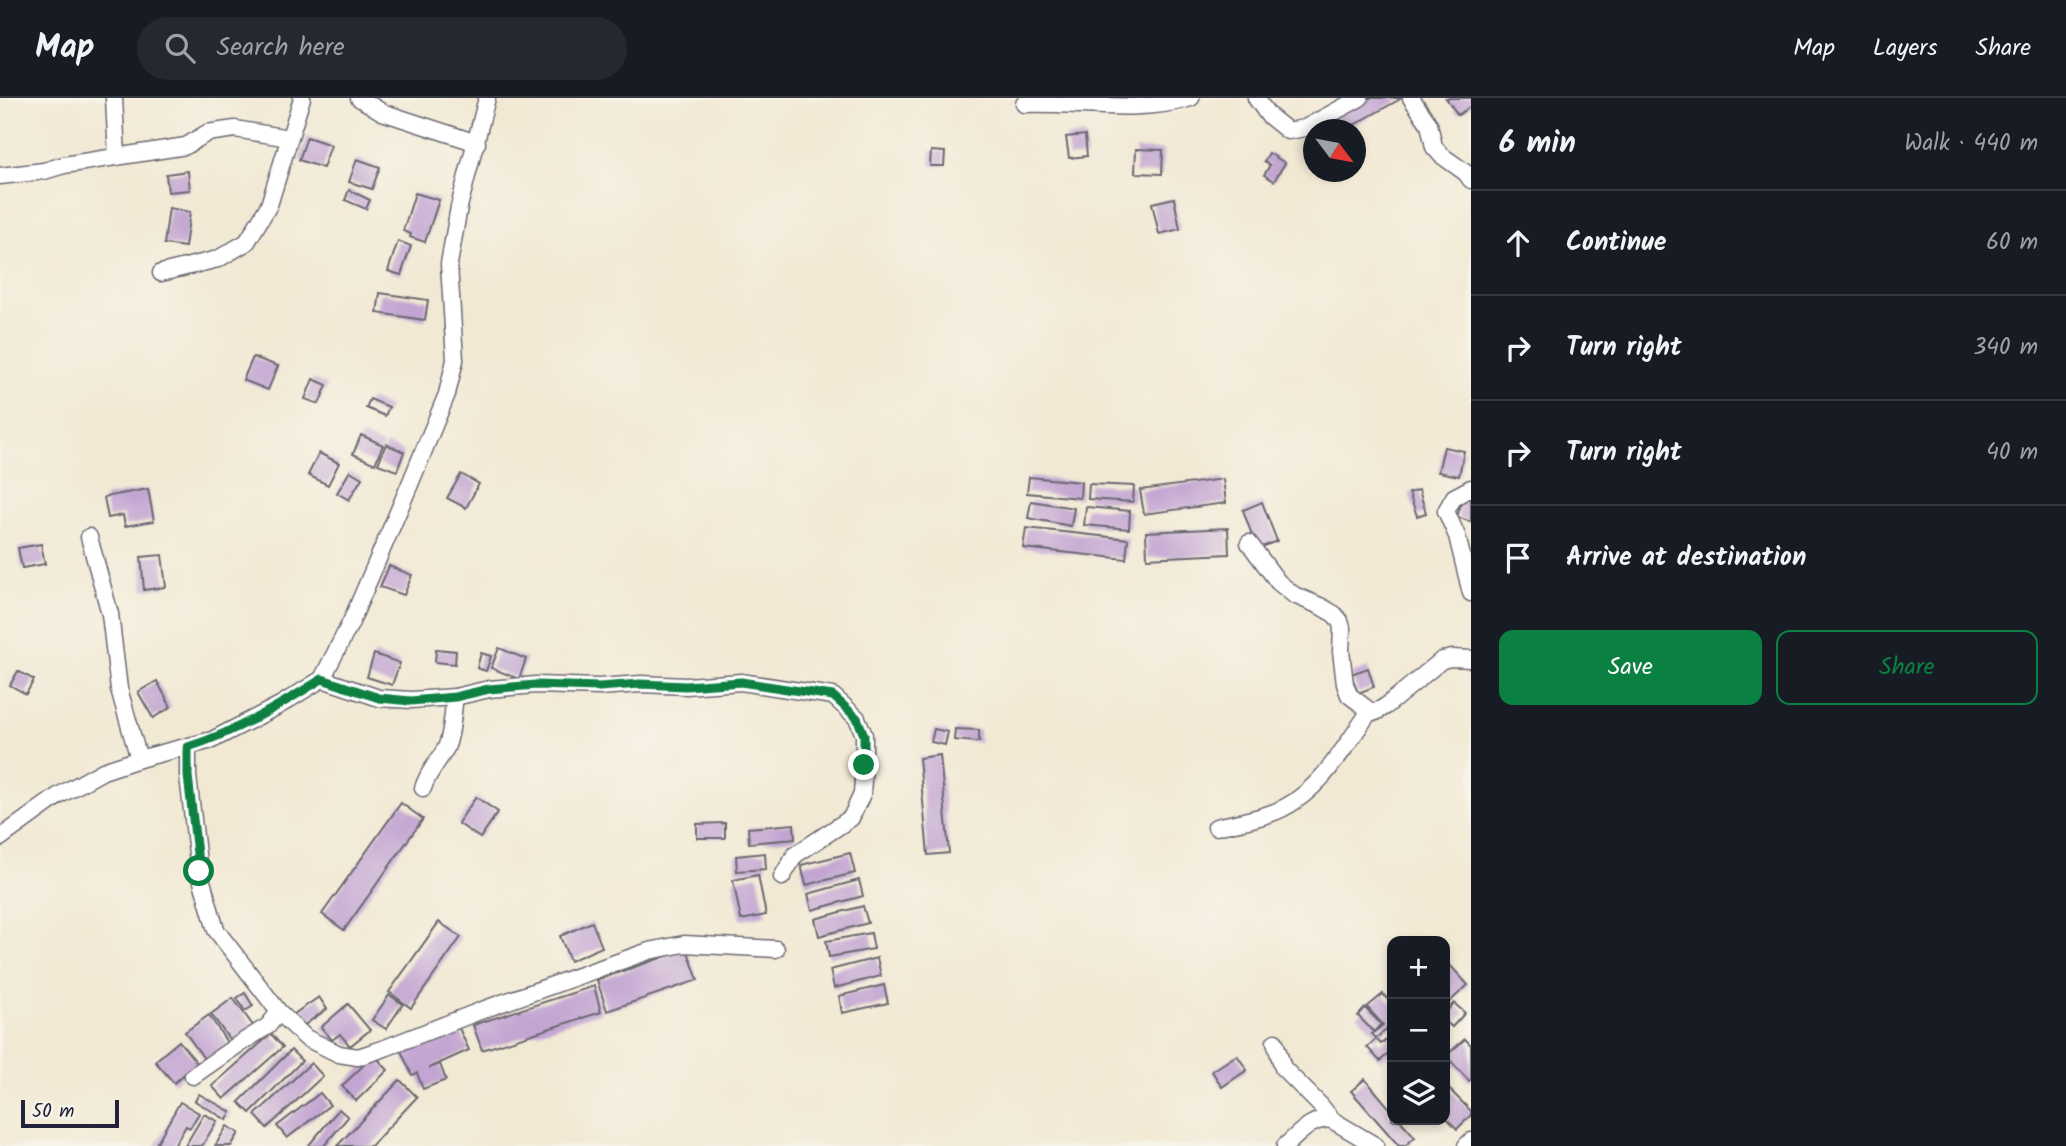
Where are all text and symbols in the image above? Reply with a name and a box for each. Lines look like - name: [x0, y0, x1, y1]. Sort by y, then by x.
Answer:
- search box: [137, 17, 627, 80]
- text: Map: [35, 22, 95, 75]
- text: Search here: [217, 27, 345, 69]
- icon: search: [161, 29, 199, 67]
- text: Map: [1793, 29, 1835, 68]
- text: Layers: [1873, 29, 1937, 68]
- text: Share: [1975, 29, 2031, 68]
- north arrow: [1303, 119, 1366, 182]
- text: 6 min: [1499, 120, 1576, 168]
- text: Walk · 440 m: [1905, 126, 2038, 162]
- text: Continue: [1566, 222, 1667, 264]
- icon: ahead: [1499, 224, 1537, 262]
- text: 60 m: [1986, 225, 2038, 261]
- text: Turn right: [1566, 327, 1682, 369]
- icon: right: [1499, 329, 1537, 367]
- text: 340 m: [1973, 330, 2038, 366]
- text: Turn right: [1566, 432, 1682, 474]
- icon: right: [1499, 434, 1537, 472]
- text: 40 m: [1986, 435, 2038, 471]
- text: Arrive at destination: [1566, 537, 1806, 579]
- icon: arrive: [1499, 539, 1537, 577]
- button: Save: [1499, 630, 1762, 705]
- button: Share: [1776, 630, 2038, 705]
- route end: [848, 749, 879, 780]
- route start: [183, 855, 214, 886]
- map controls: [1387, 936, 1450, 1125]
- button: +: [1387, 936, 1450, 999]
- button: −: [1387, 999, 1450, 1062]
- button: layers: [1387, 1062, 1450, 1125]
- scale bar: [21, 1097, 119, 1129]
- text: 50 m: [32, 1097, 74, 1127]

